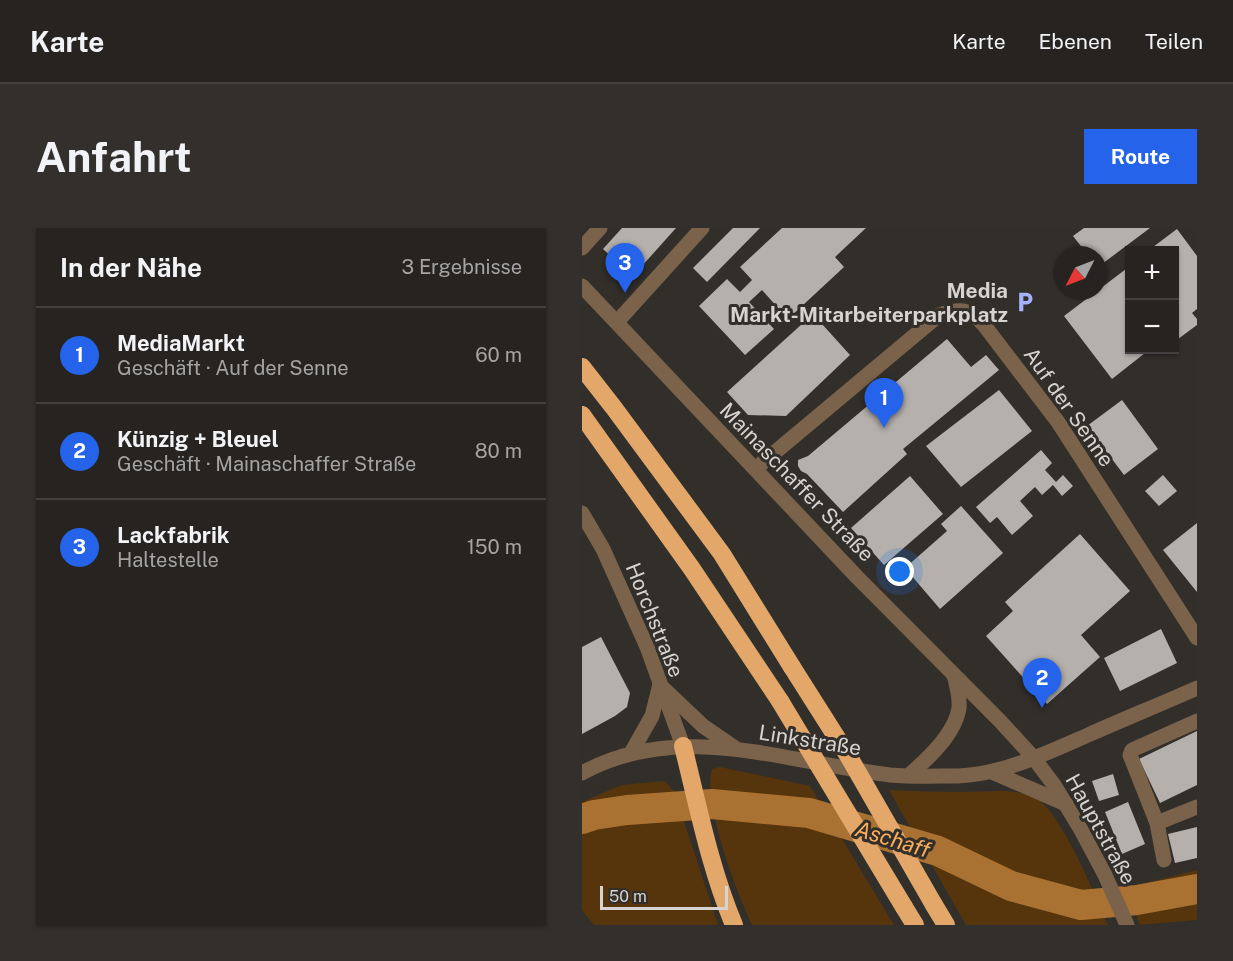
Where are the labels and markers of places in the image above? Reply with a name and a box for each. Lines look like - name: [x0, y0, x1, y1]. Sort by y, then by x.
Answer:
- pin: 3: [606, 244, 645, 293]
- place label: Media Markt-Mitarbeiterparkplatz: [730, 278, 1008, 327]
- parking icon: Media Markt-Mitarbeiterparkplatz: [1013, 290, 1037, 314]
- pin: 1: [864, 378, 904, 428]
- pin: 2: [1022, 658, 1062, 708]

